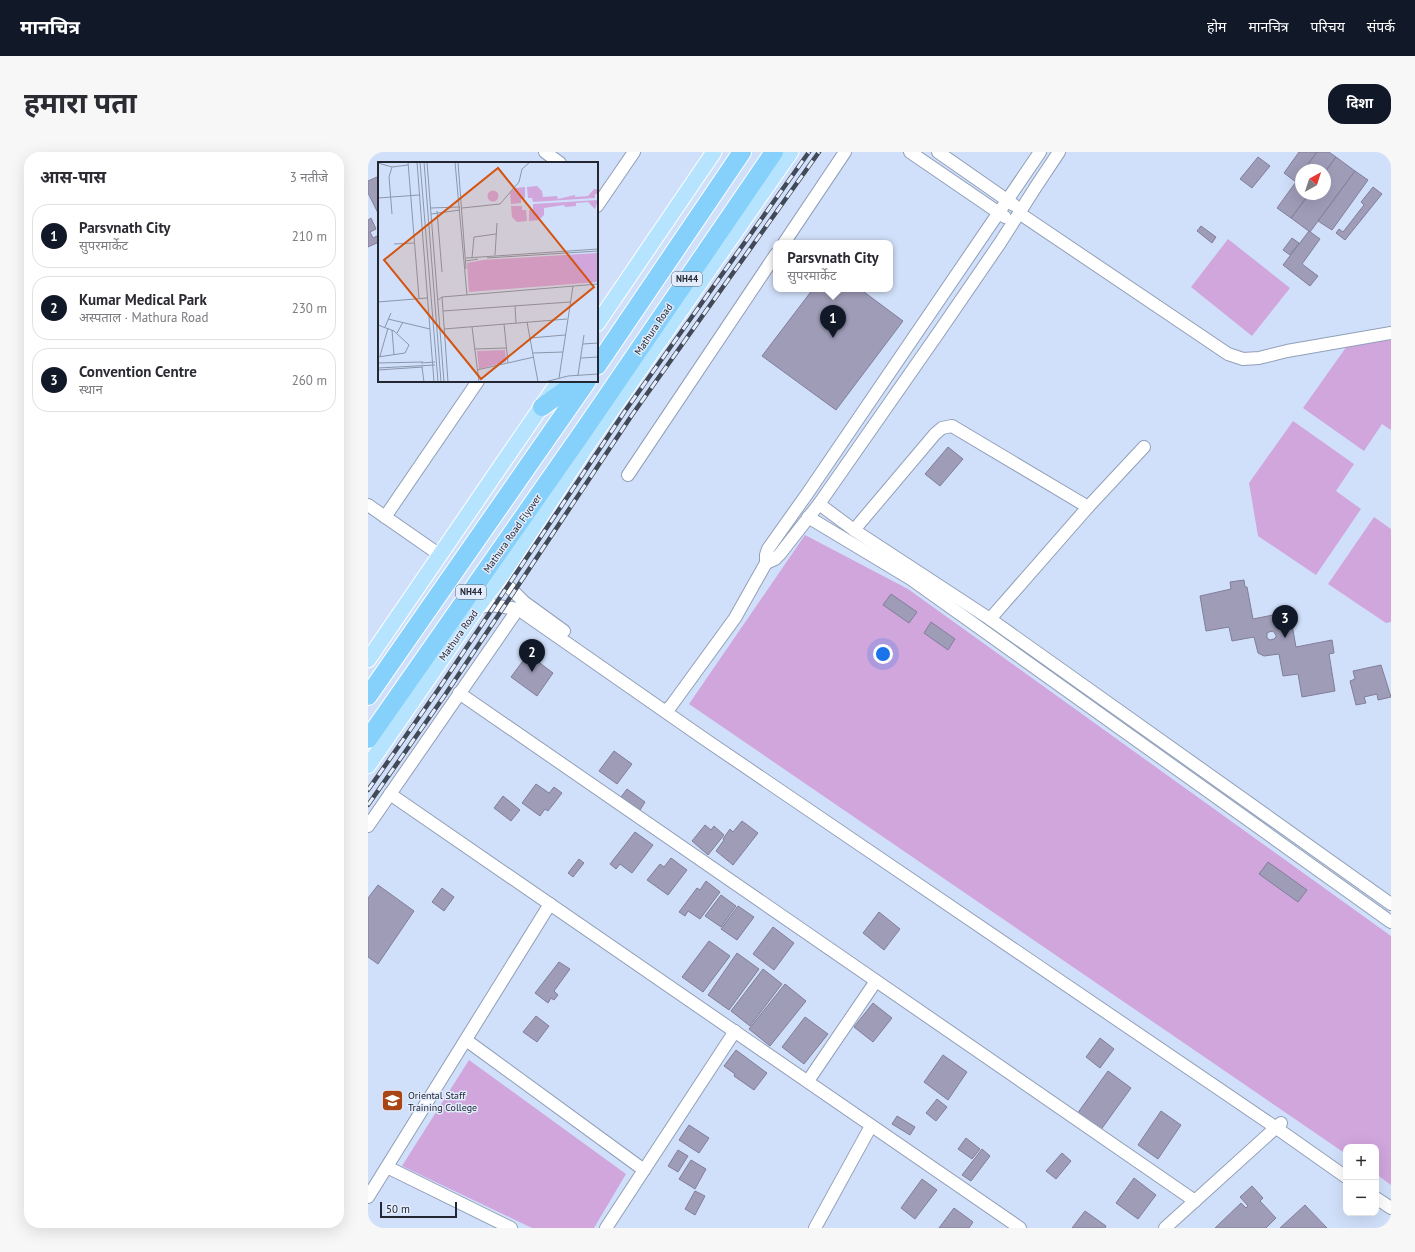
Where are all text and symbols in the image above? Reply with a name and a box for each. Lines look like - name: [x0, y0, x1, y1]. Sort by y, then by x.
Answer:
- text: मानचित्र: [20, 15, 80, 39]
- text: होम: [1207, 18, 1226, 36]
- text: मानचित्र: [1248, 18, 1289, 36]
- text: परिचय: [1311, 18, 1345, 36]
- text: संपर्क: [1367, 18, 1395, 36]
- text: हमारा पता: [24, 84, 137, 121]
- button: दिशा: [1328, 84, 1391, 124]
- inset map: [378, 162, 598, 382]
- north arrow: [1295, 164, 1331, 200]
- text: आस-पास: [40, 166, 106, 188]
- text: 3 नतीजे: [290, 169, 328, 186]
- text: Parsvnath City: [79, 218, 170, 237]
- text: 1: [50, 228, 58, 245]
- text: 210 m: [292, 228, 327, 245]
- text: सुपरमार्केट: [79, 237, 128, 254]
- popup: [773, 240, 893, 292]
- text: Parsvnath City: [787, 248, 879, 267]
- text: सुपरमार्केट: [787, 267, 836, 284]
- road number: NH44: [672, 272, 702, 286]
- text: Kumar Medical Park: [79, 290, 207, 309]
- text: 2: [50, 300, 58, 317]
- text: 230 m: [292, 300, 327, 317]
- street label: Mathura Road: [631, 301, 675, 358]
- pin: 1: [820, 305, 846, 338]
- text: अस्पताल · Mathura Road: [79, 309, 209, 326]
- text: Convention Centre: [79, 362, 197, 381]
- text: 3: [50, 372, 58, 389]
- text: 260 m: [292, 372, 327, 389]
- text: स्थान: [79, 381, 103, 398]
- street label: Mathura Road Flyover: [480, 491, 545, 575]
- road number: NH44: [456, 585, 486, 599]
- pin: 3: [1272, 605, 1298, 638]
- street label: Mathura Road: [436, 607, 481, 663]
- pin: 2: [519, 639, 545, 672]
- your location: [873, 644, 893, 664]
- school or university icon: Oriental Staff Training College: [380, 1088, 406, 1114]
- place label: Oriental Staff Training College: [408, 1089, 477, 1114]
- map controls: [1343, 1144, 1379, 1216]
- button: +: [1343, 1144, 1379, 1180]
- button: −: [1343, 1180, 1379, 1216]
- scale bar: [380, 1200, 457, 1219]
- text: 50 m: [386, 1202, 410, 1216]

